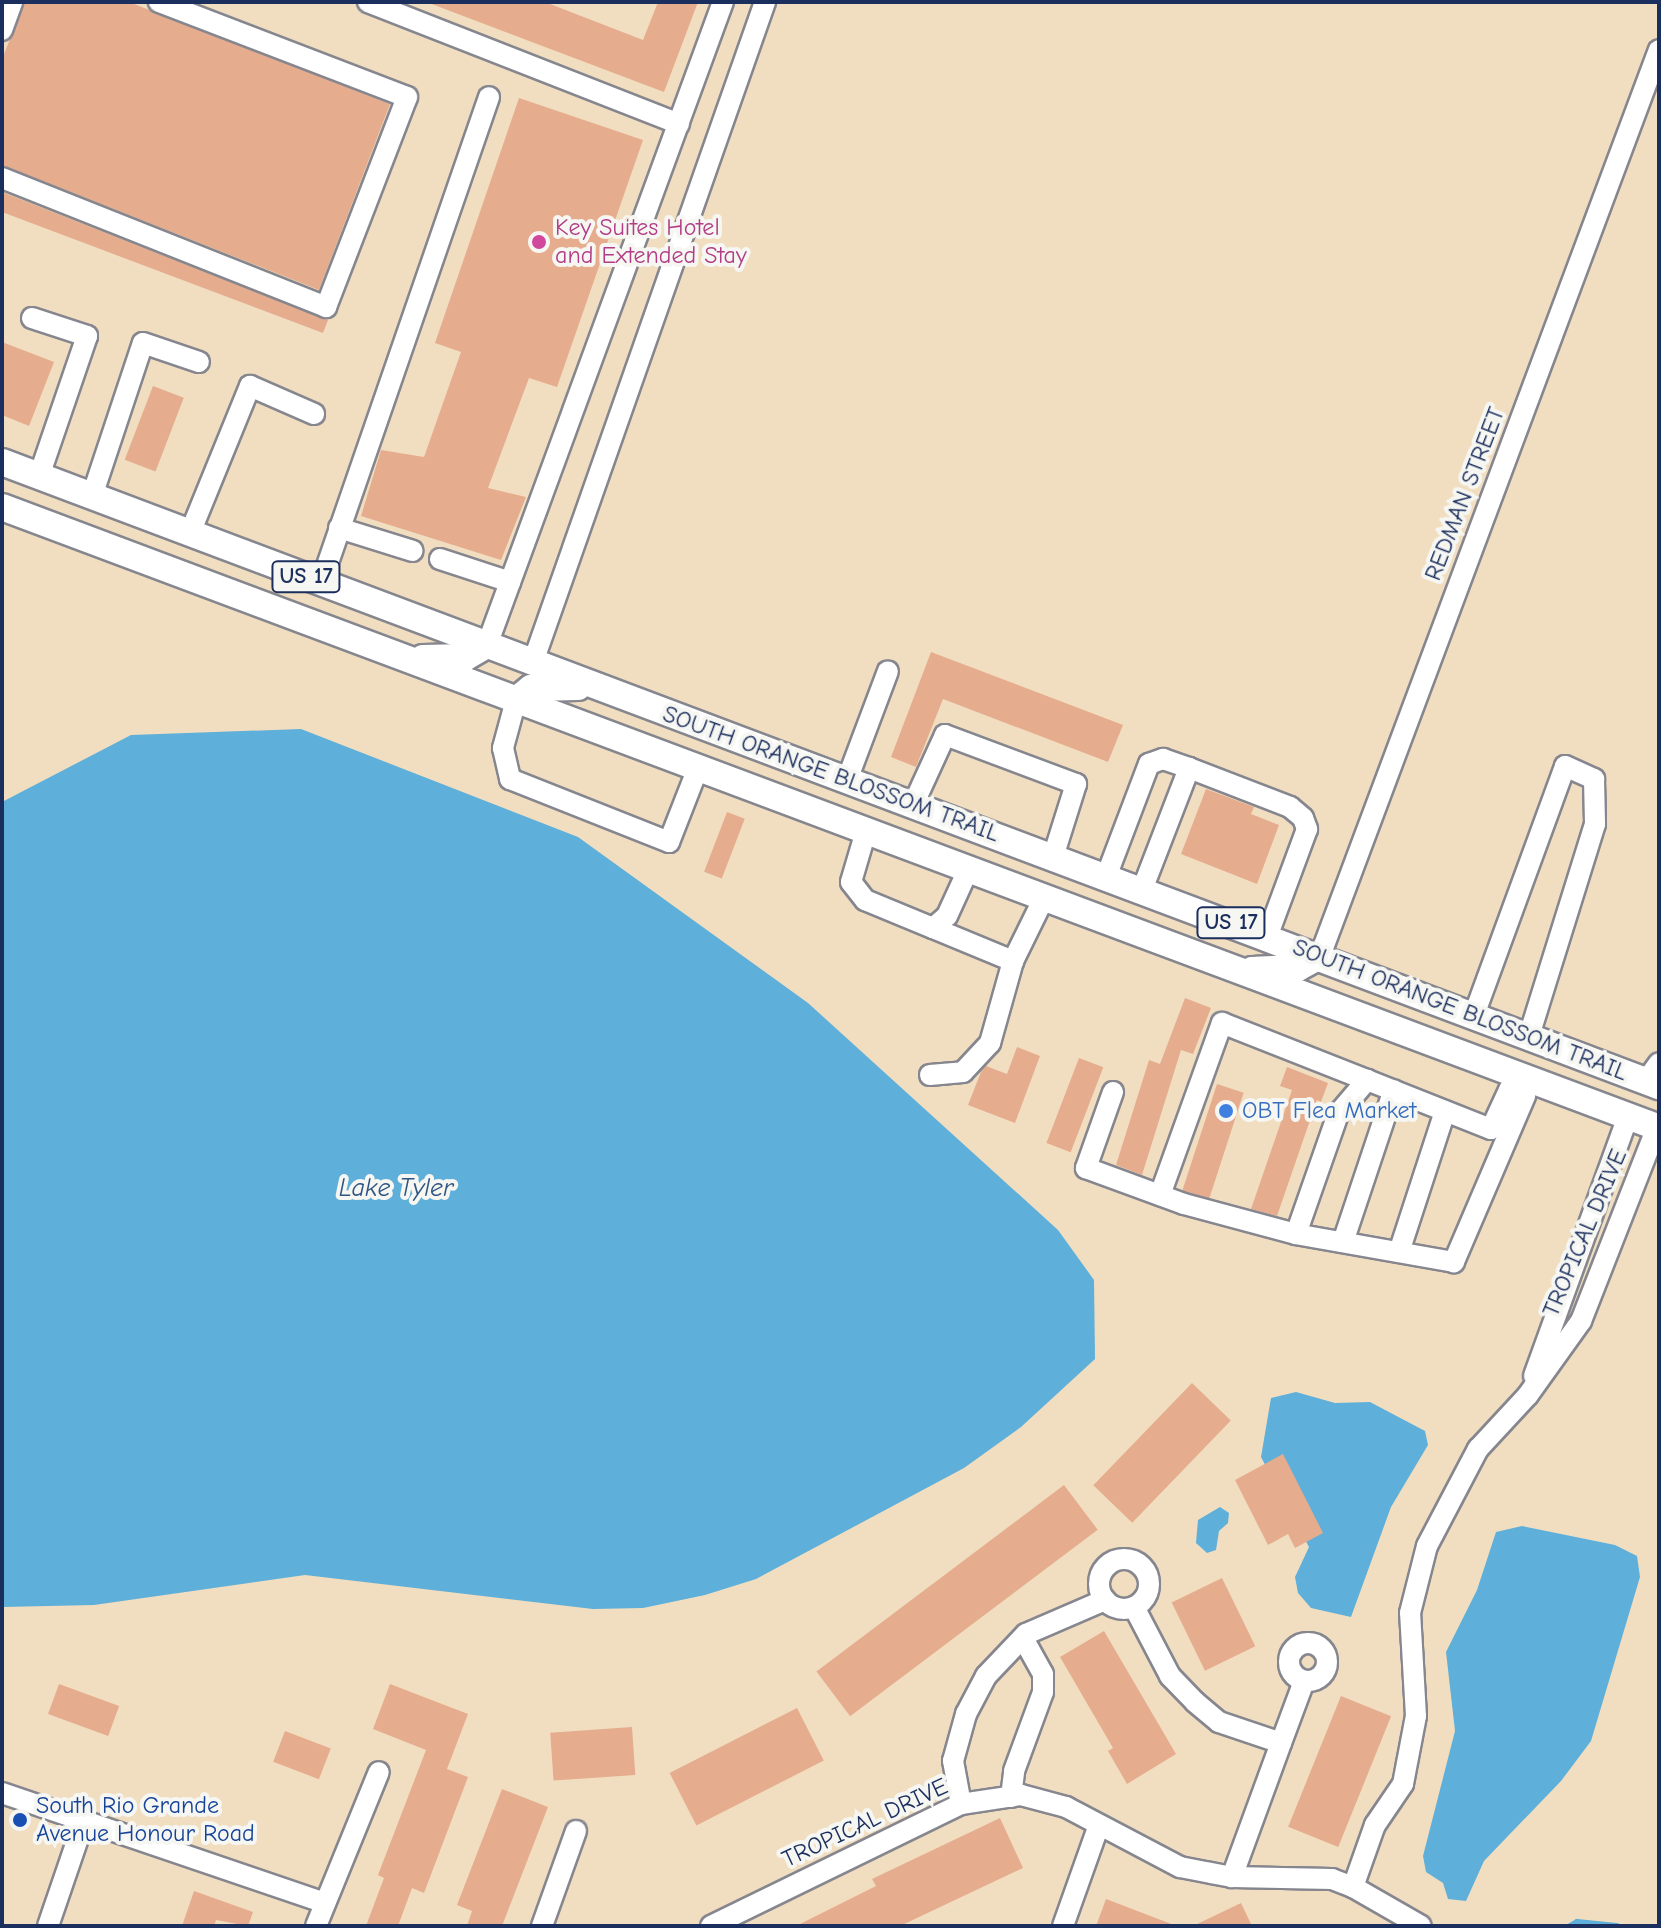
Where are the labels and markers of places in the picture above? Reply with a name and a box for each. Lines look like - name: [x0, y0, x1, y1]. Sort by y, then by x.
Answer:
- place label: Key Suites Hotel and Extended Stay: [555, 214, 747, 270]
- marker: Key Suites Hotel and Extended Stay: [530, 233, 548, 251]
- place label: OBT Flea Market: [1242, 1097, 1416, 1125]
- marker: OBT Flea Market: [1217, 1102, 1235, 1120]
- place label: South Rio Grande Avenue Honour Road: [36, 1792, 255, 1848]
- marker: South Rio Grande Avenue Honour Road: [11, 1811, 29, 1829]

